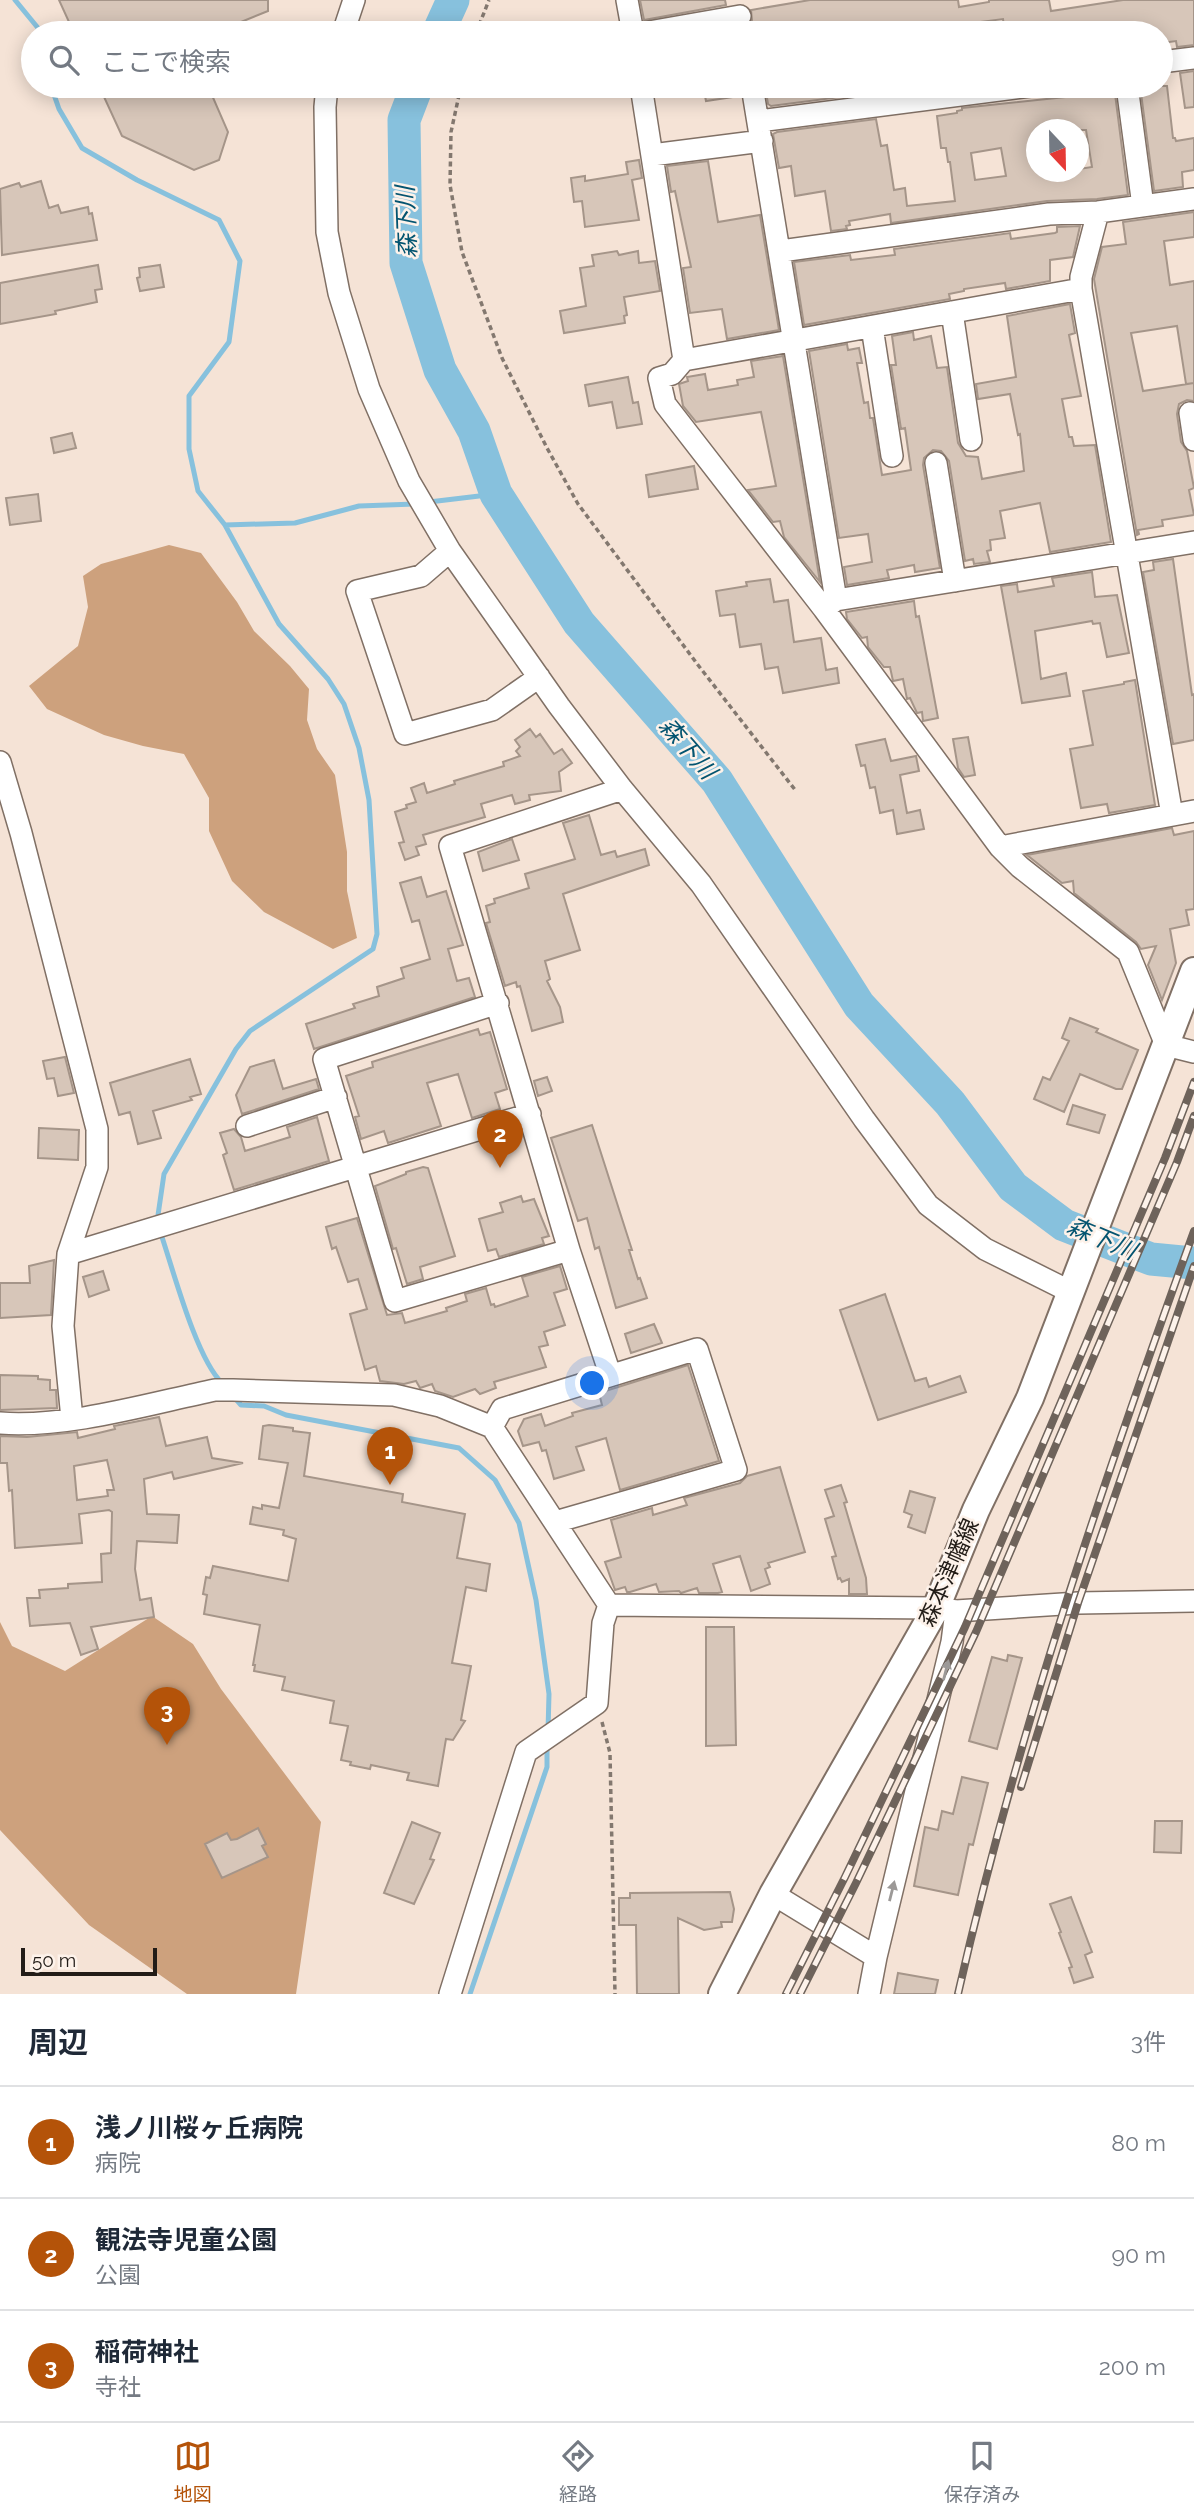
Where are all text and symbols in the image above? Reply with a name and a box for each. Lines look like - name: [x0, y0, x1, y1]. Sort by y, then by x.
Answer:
- search box: [21, 21, 1173, 98]
- icon: search: [45, 41, 83, 79]
- text: ここで検索: [101, 47, 231, 77]
- north arrow: [1026, 119, 1089, 182]
- water label: 森下川: [390, 183, 422, 258]
- water label: 森下川: [653, 711, 725, 787]
- pin: 2: [477, 1110, 523, 1168]
- water label: 森下川: [1063, 1211, 1144, 1267]
- your location: [575, 1366, 609, 1400]
- pin: 1: [367, 1427, 413, 1485]
- street label: 森本津幡線: [912, 1514, 984, 1630]
- one-way arrow: [941, 1658, 952, 1680]
- pin: 3: [144, 1687, 190, 1745]
- one-way arrow: [887, 1880, 898, 1902]
- scale bar: [21, 1945, 158, 1977]
- text: 50 m: [32, 1949, 76, 1971]
- text: 周辺: [28, 2025, 88, 2060]
- text: 3件: [1131, 2028, 1166, 2055]
- text: 浅ノ川桜ヶ丘病院: [95, 2113, 303, 2143]
- text: 1: [45, 2129, 57, 2156]
- text: 80 m: [1111, 2129, 1166, 2156]
- text: 病院: [95, 2149, 141, 2176]
- text: 観法寺児童公園: [95, 2225, 277, 2255]
- text: 2: [45, 2241, 57, 2268]
- text: 90 m: [1111, 2241, 1166, 2268]
- text: 公園: [95, 2261, 141, 2288]
- text: 稲荷神社: [95, 2337, 199, 2367]
- text: 3: [45, 2353, 57, 2380]
- text: 200 m: [1099, 2353, 1166, 2380]
- text: 寺社: [95, 2373, 141, 2400]
- tab: 地図: [174, 2437, 212, 2506]
- tab: 経路: [559, 2437, 597, 2506]
- tab: 保存済み: [944, 2437, 1020, 2506]

